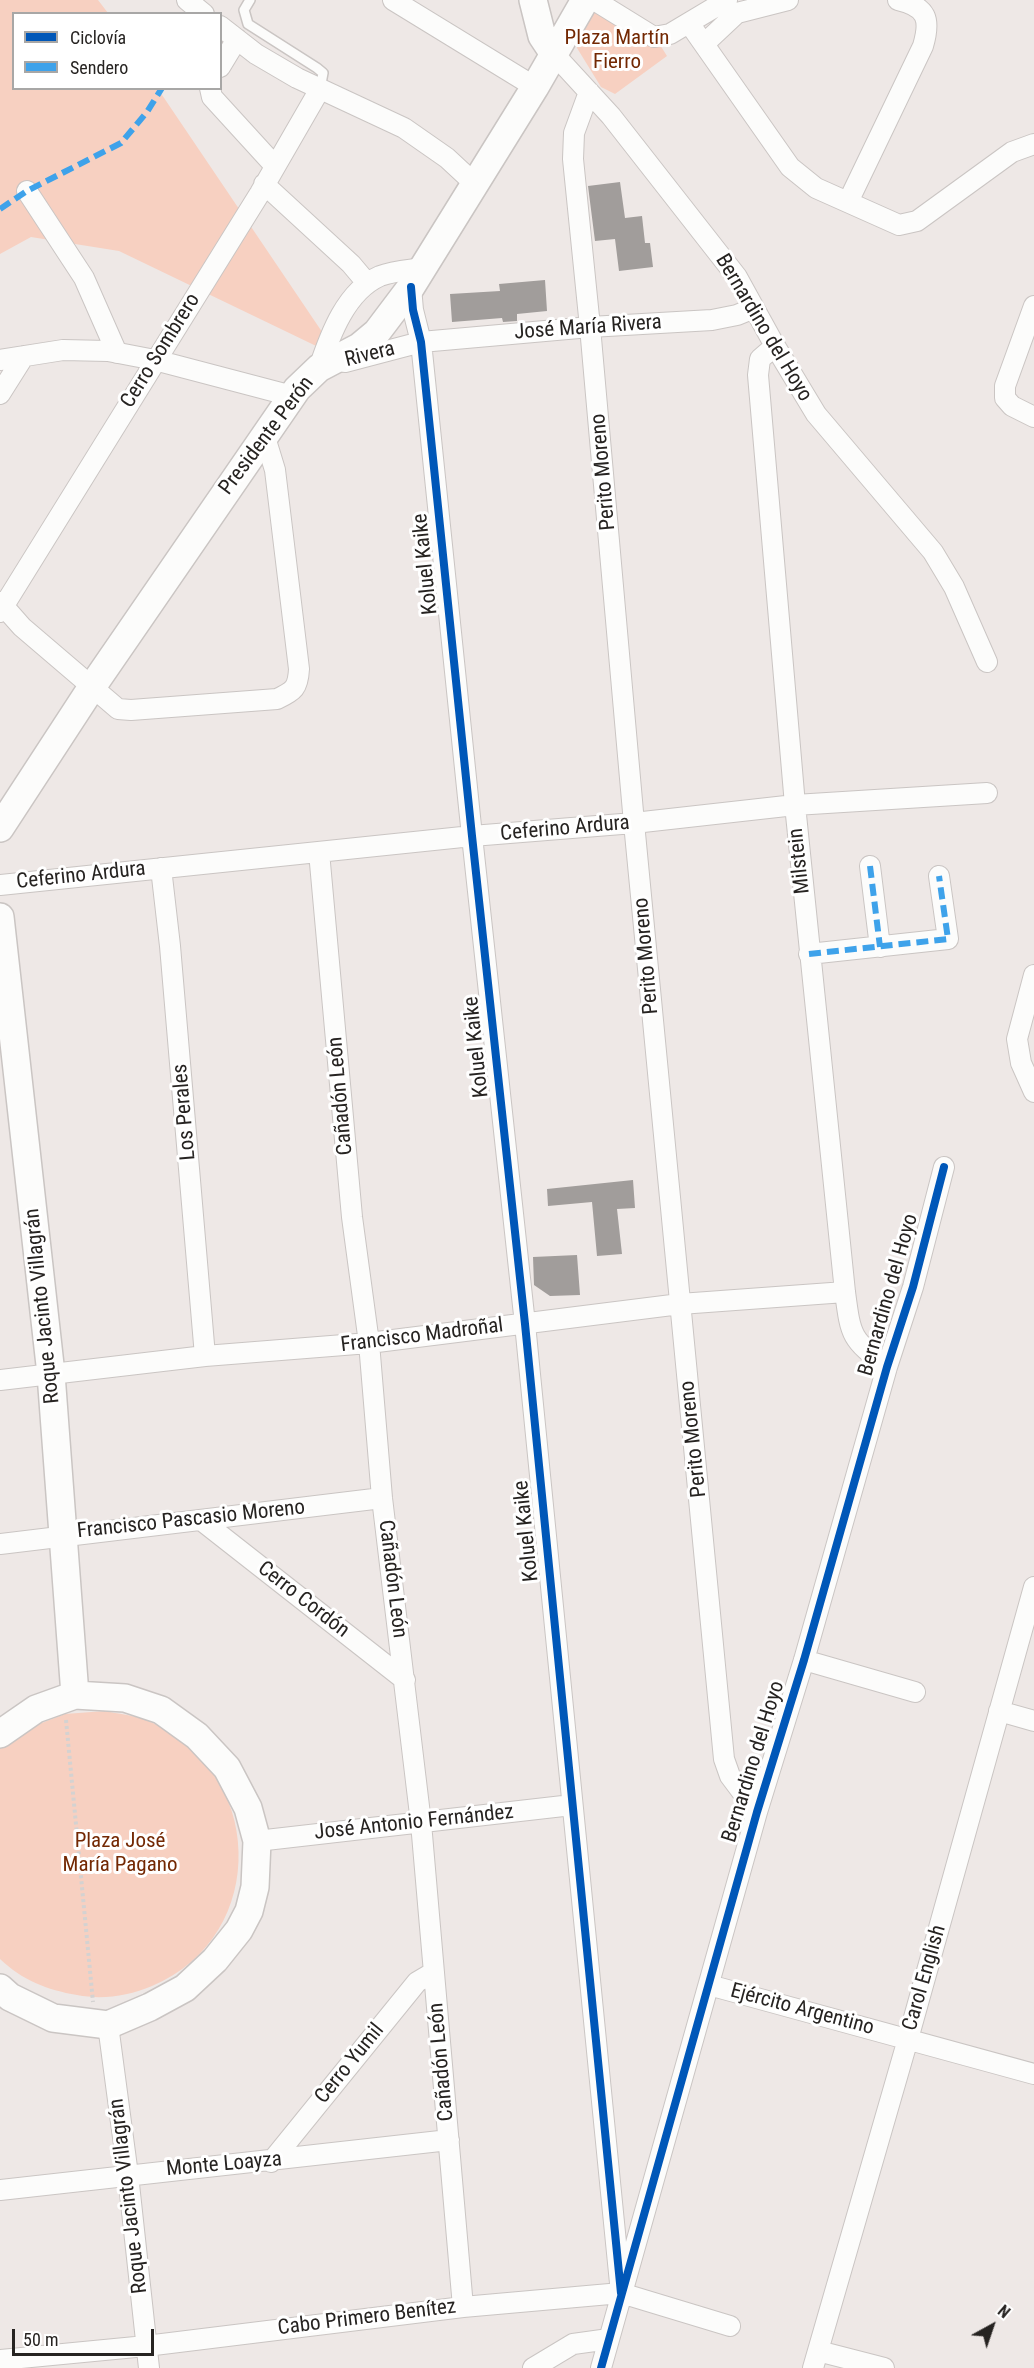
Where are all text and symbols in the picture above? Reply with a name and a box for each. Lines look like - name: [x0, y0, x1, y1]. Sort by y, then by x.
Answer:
- legend: [12, 12, 222, 90]
- park label: Plaza Martín Fierro: [565, 26, 669, 76]
- text: Ciclovía: [70, 27, 126, 48]
- text: Sendero: [70, 57, 128, 78]
- street label: Bernardino del Hoyo: [709, 250, 817, 406]
- street label: Cerro Sombrero: [116, 289, 206, 413]
- street label: José María Rivera: [513, 310, 663, 346]
- street label: Rivera: [342, 337, 398, 373]
- street label: Presidente Perón: [214, 372, 320, 500]
- street label: Perito Moreno: [586, 413, 622, 531]
- street label: Koluel Kaike: [408, 512, 444, 616]
- street label: Ceferino Ardura: [499, 811, 631, 847]
- street label: Milstein: [784, 827, 816, 895]
- street label: Ceferino Ardura: [15, 857, 147, 895]
- street label: Perito Moreno: [629, 897, 665, 1015]
- street label: Koluel Kaike: [459, 995, 495, 1099]
- street label: Cañadón León: [323, 1036, 359, 1156]
- street label: Los Perales: [168, 1063, 202, 1161]
- street label: Roque Jacinto Villagrán: [20, 1207, 66, 1405]
- street label: Bernardino del Hoyo: [854, 1211, 924, 1379]
- street label: Francisco Madroñal: [339, 1314, 505, 1358]
- street label: Perito Moreno: [675, 1379, 713, 1499]
- street label: Koluel Kaike: [509, 1479, 545, 1583]
- street label: Francisco Pascasio Moreno: [76, 1495, 306, 1545]
- street label: Cañadón León: [372, 1519, 412, 1639]
- street label: Cerro Cordón: [252, 1556, 354, 1644]
- street label: Bernardino del Hoyo: [717, 1678, 791, 1846]
- street label: José Antonio Fernández: [313, 1800, 515, 1846]
- park label: Plaza José María Pagano: [63, 1829, 177, 1879]
- street label: Carol English: [898, 1922, 952, 2034]
- street label: Ejército Argentino: [727, 1979, 877, 2041]
- street label: Cañadón León: [424, 2002, 460, 2122]
- street label: Cerro Yumil: [310, 2019, 390, 2109]
- street label: Roque Jacinto Villagrán: [105, 2097, 153, 2295]
- street label: Monte Loayza: [165, 2147, 283, 2183]
- street label: Cabo Primero Benítez: [276, 2295, 458, 2341]
- north arrow: [962, 2296, 1022, 2356]
- text: N: [994, 2301, 1014, 2322]
- scale bar: [15, 2317, 158, 2355]
- text: 50 m: [23, 2329, 58, 2350]

